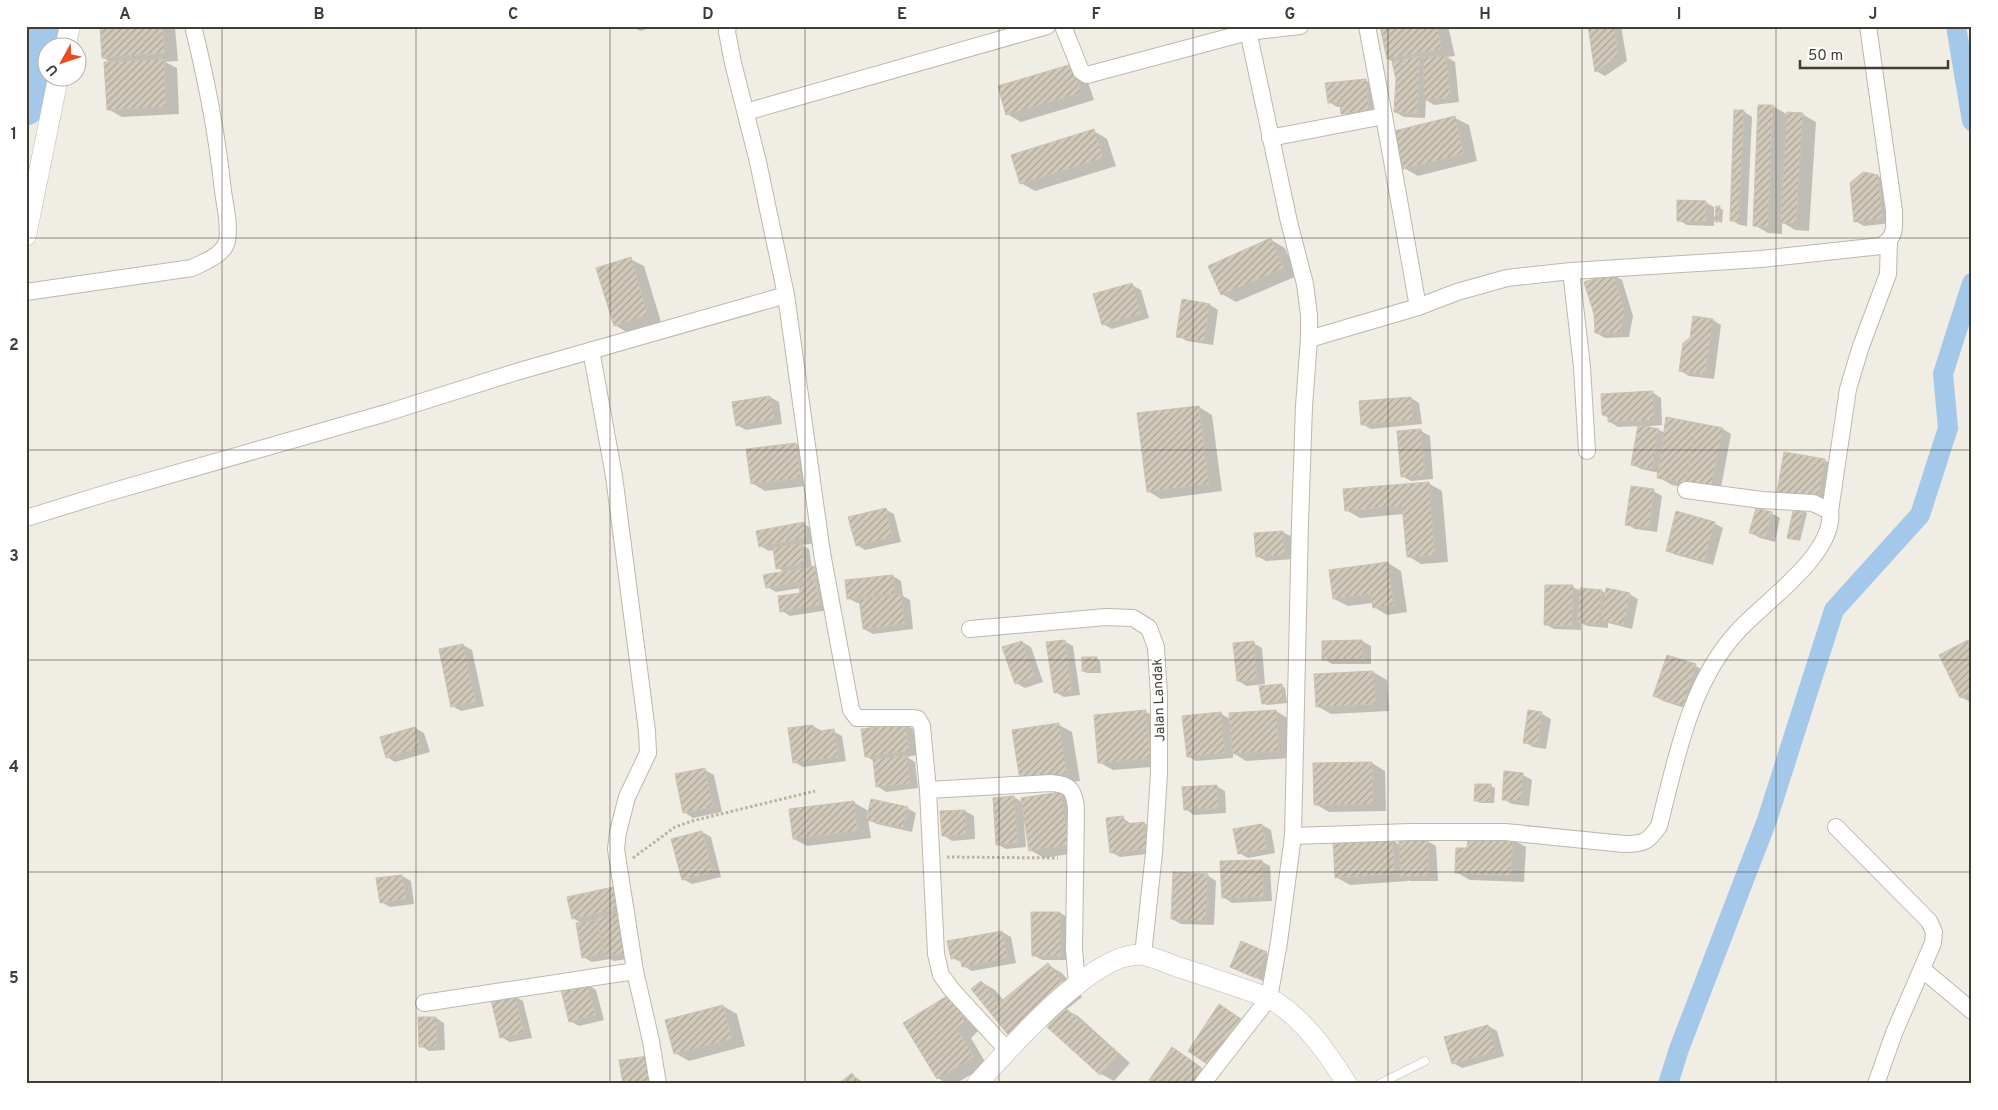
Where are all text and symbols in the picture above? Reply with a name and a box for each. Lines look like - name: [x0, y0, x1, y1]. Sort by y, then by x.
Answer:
- text: A: [119, 5, 131, 25]
- text: B: [313, 5, 325, 25]
- text: C: [508, 5, 518, 25]
- text: D: [702, 5, 714, 25]
- text: E: [897, 5, 907, 25]
- text: F: [1091, 5, 1101, 25]
- text: G: [1285, 5, 1295, 25]
- text: H: [1479, 5, 1491, 25]
- text: I: [1677, 5, 1681, 25]
- text: J: [1869, 5, 1877, 25]
- north arrow: [38, 38, 88, 88]
- scale bar: [1800, 38, 1948, 70]
- text: 50 m: [1808, 47, 1843, 66]
- text: U: [43, 60, 63, 79]
- text: 1: [11, 125, 17, 145]
- text: 2: [9, 336, 19, 356]
- text: 3: [9, 547, 19, 567]
- street label: Jalan Landak: [1150, 658, 1169, 742]
- text: 4: [9, 758, 19, 778]
- text: 5: [9, 969, 19, 989]

